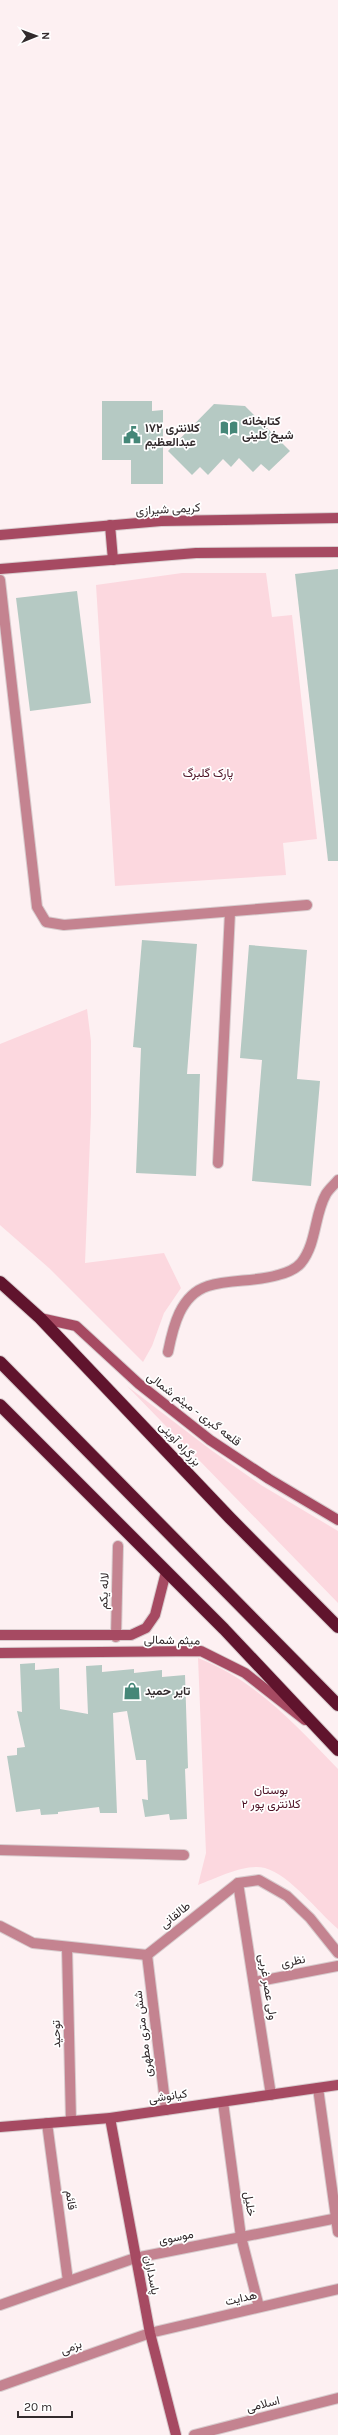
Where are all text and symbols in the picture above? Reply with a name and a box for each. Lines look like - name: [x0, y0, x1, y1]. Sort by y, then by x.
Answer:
- north arrow: [16, 16, 56, 56]
- text: N: [39, 32, 52, 40]
- place label: کتابخانه شیخ کلینی: [242, 414, 294, 443]
- library icon: کتابخانه شیخ کلینی: [219, 418, 239, 438]
- place label: کلانتری ۱۷۲ عبدالعظیم: [145, 421, 200, 450]
- public building icon: کلانتری ۱۷۲ عبدالعظیم: [122, 425, 142, 445]
- street label: کریمی شیرازی: [135, 500, 201, 519]
- park label: پارک گلبرگ: [183, 766, 234, 781]
- street label: قلعه گبری - میثم شمالی: [144, 1369, 244, 1450]
- street label: بزرگراه آوینی: [155, 1419, 204, 1470]
- street label: لاله یکم: [96, 1572, 113, 1610]
- street label: میثم شمالی: [144, 1633, 200, 1648]
- shop icon: تایر حمید: [122, 1681, 142, 1701]
- place label: تایر حمید: [145, 1684, 190, 1699]
- park label: بوستان کلانتری پور ۲: [241, 1783, 301, 1812]
- street label: طالقانی: [157, 1899, 194, 1932]
- street label: نظری: [280, 1952, 307, 1971]
- street label: ولی عصر غربی: [255, 1953, 280, 2021]
- street label: شش متری مطهری: [131, 1990, 156, 2078]
- street label: توحید: [49, 2020, 64, 2048]
- street label: کیانوشی: [148, 2086, 188, 2107]
- street label: قائم: [62, 2189, 79, 2211]
- street label: خلیل: [240, 2191, 259, 2217]
- street label: موسوی: [157, 2227, 195, 2248]
- street label: پاسداران: [140, 2254, 163, 2296]
- street label: هدایت: [224, 2288, 258, 2308]
- street label: بزمی: [58, 2337, 84, 2358]
- scale bar: [18, 2393, 72, 2419]
- street label: اسلامی: [245, 2393, 281, 2416]
- text: 20 m: [24, 2400, 52, 2414]

